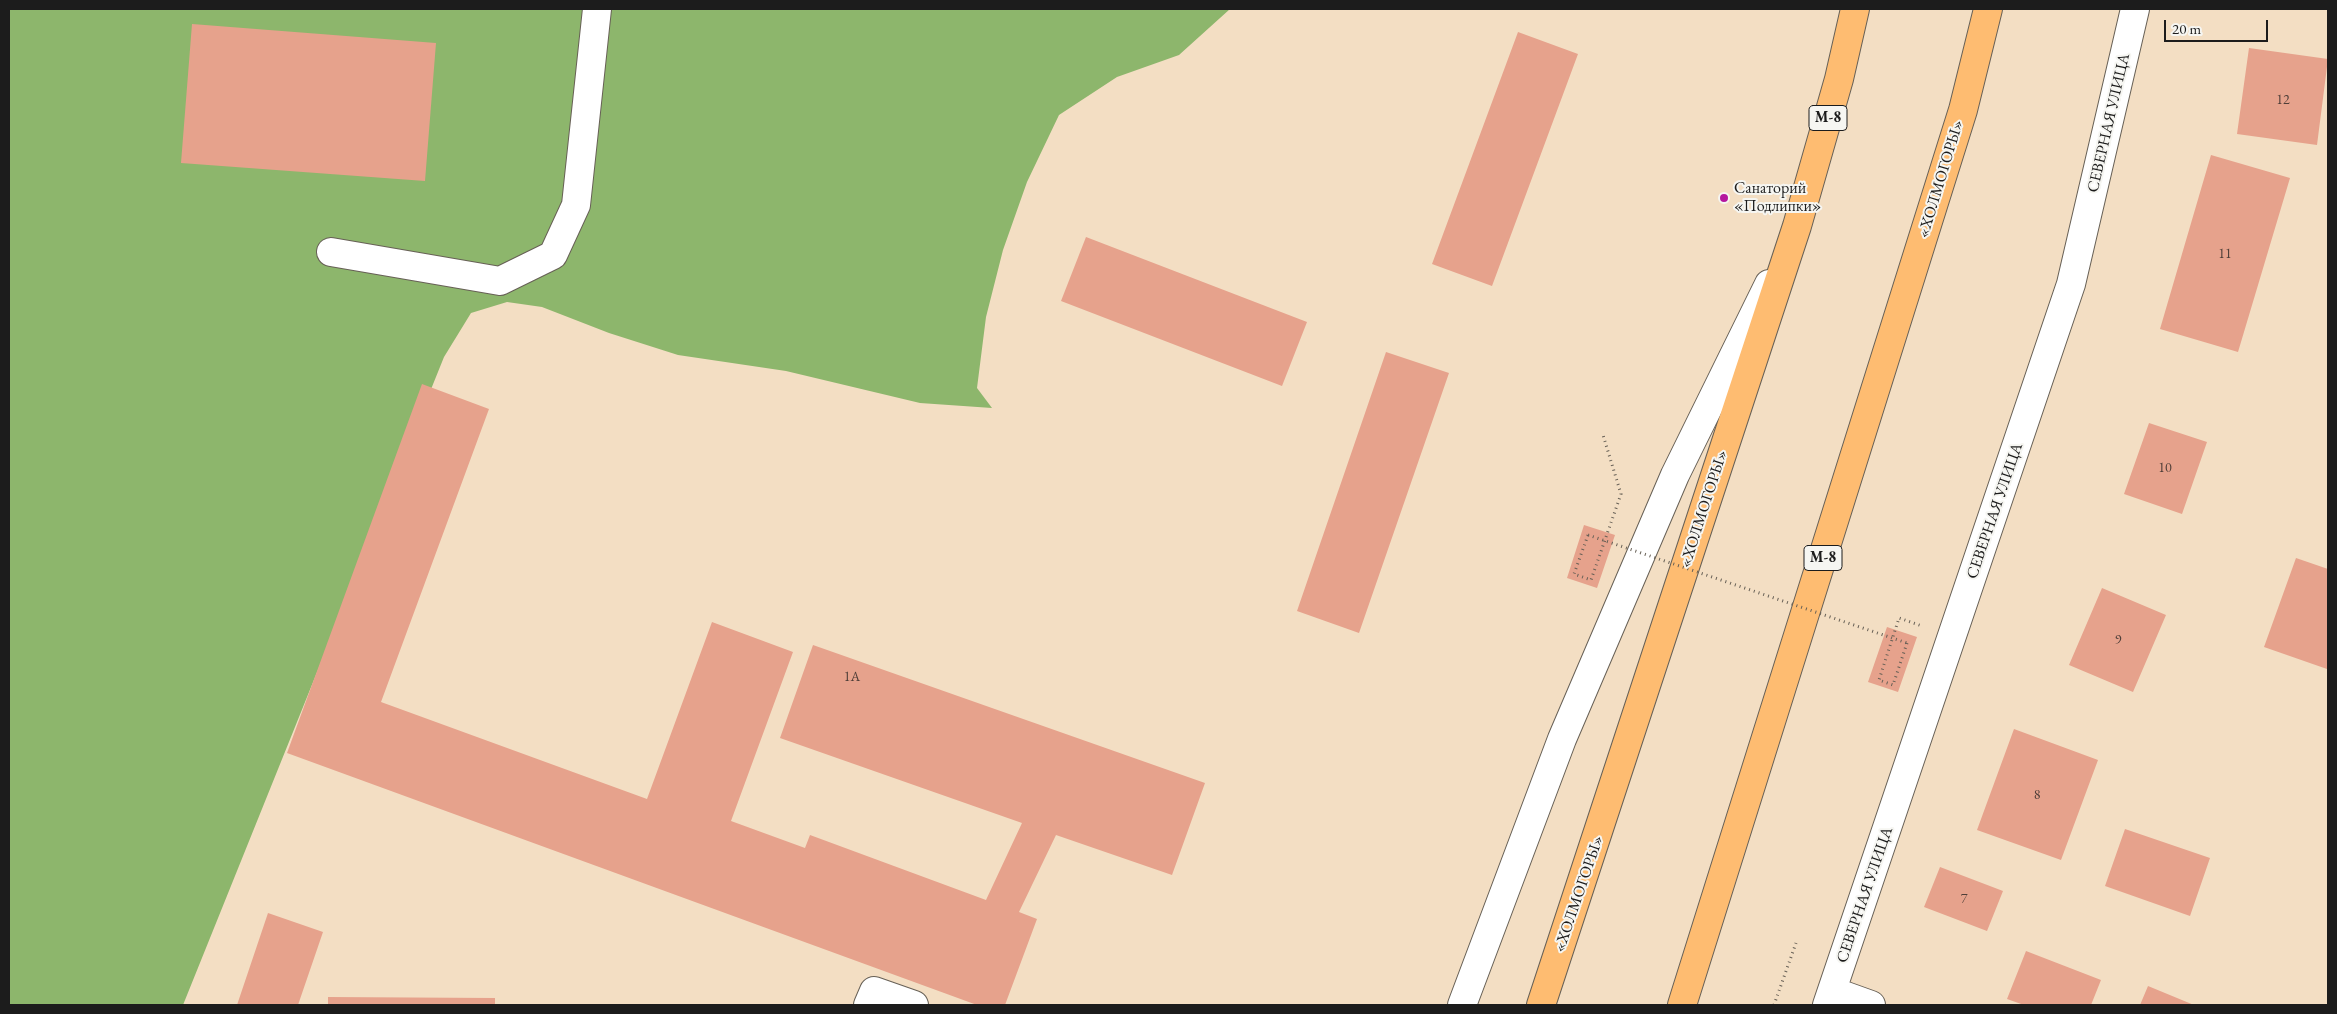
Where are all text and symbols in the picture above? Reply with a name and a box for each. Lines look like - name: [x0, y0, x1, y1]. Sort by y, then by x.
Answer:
- scale bar: [2167, 10, 2271, 42]
- text: 20 m: [2172, 19, 2201, 38]
- street label: СЕВЕРНАЯ УЛИЦА: [2084, 51, 2134, 195]
- house number: 12: [2276, 92, 2290, 108]
- road number: М-8: [1809, 106, 1847, 130]
- street label: «ХОЛМОГОРЫ»: [1914, 118, 1968, 240]
- place label: Санаторий «Подлипки»: [1734, 179, 1821, 217]
- marker: Санаторий «Подлипки»: [1718, 192, 1730, 204]
- house number: 11: [2218, 246, 2232, 262]
- street label: СЕВЕРНАЯ УЛИЦА: [1963, 441, 2027, 581]
- street label: «ХОЛМОГОРЫ»: [1676, 448, 1732, 570]
- house number: 10: [2158, 460, 2172, 476]
- road number: М-8: [1804, 546, 1842, 570]
- house number: 9: [2115, 632, 2121, 648]
- house number: 1А: [844, 669, 860, 685]
- house number: 8: [2034, 787, 2040, 803]
- street label: СЕВЕРНАЯ УЛИЦА: [1833, 825, 1897, 965]
- street label: «ХОЛМОГОРЫ»: [1550, 833, 1608, 955]
- house number: 7: [1961, 891, 1967, 907]

